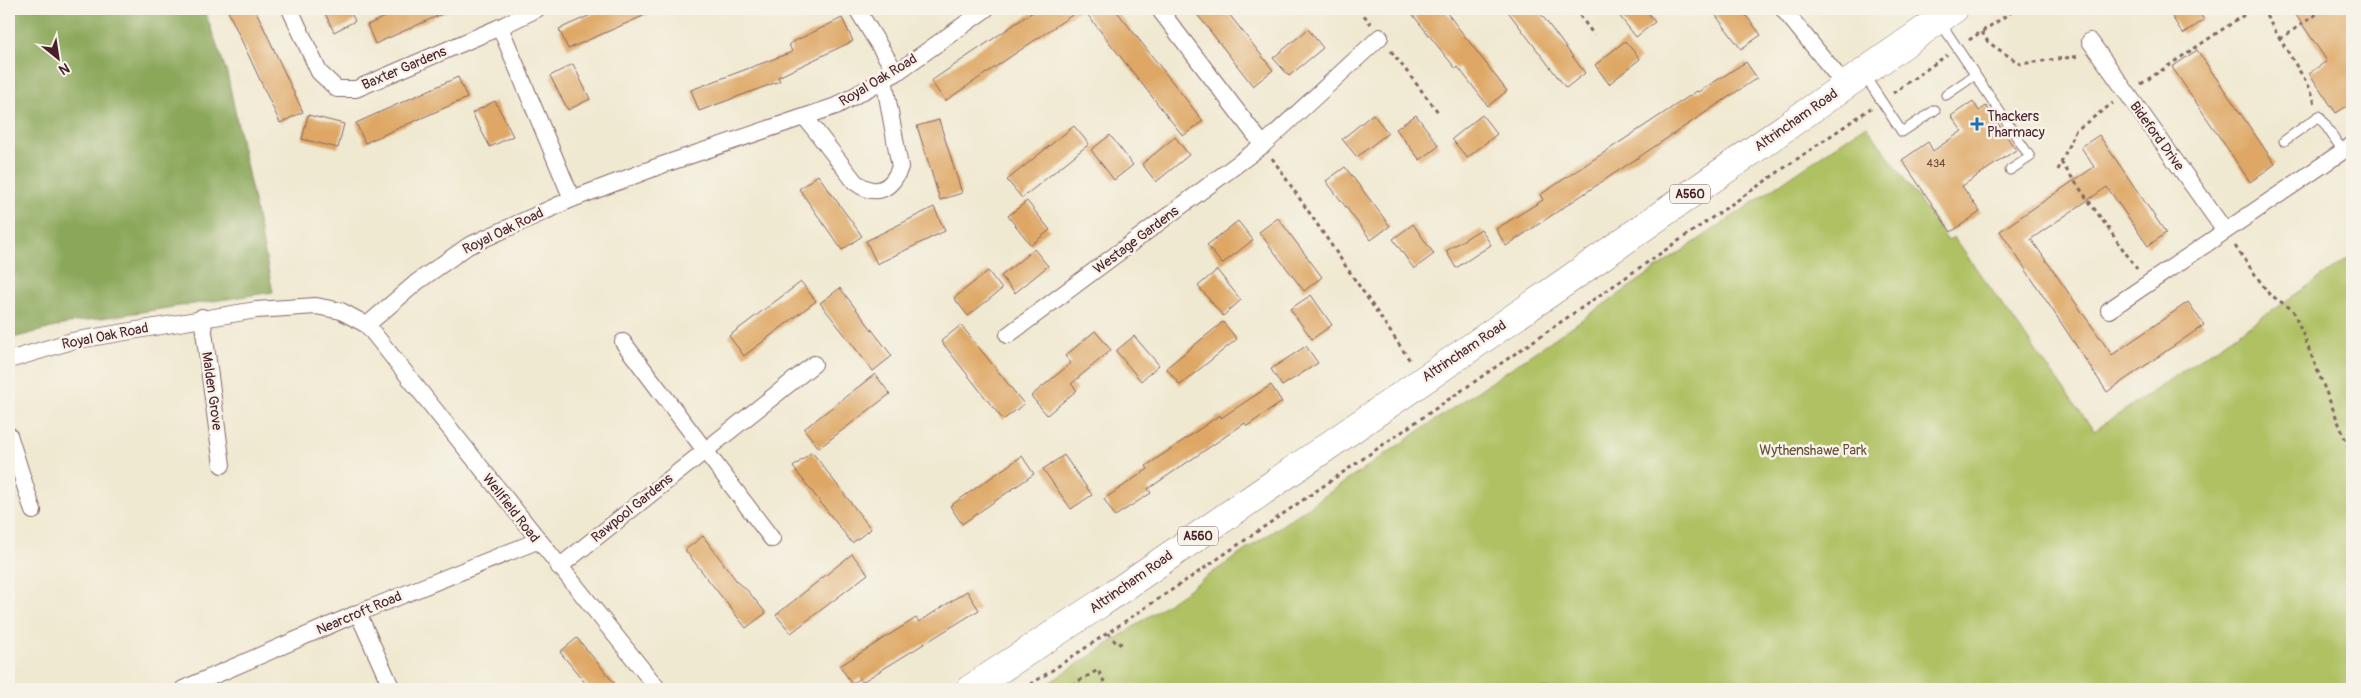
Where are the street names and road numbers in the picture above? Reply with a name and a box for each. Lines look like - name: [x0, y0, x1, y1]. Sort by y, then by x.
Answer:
- street label: Baxter Gardens: [359, 42, 449, 93]
- street label: Royal Oak Road: [836, 50, 920, 110]
- street label: Altrincham Road: [1751, 85, 1841, 155]
- street label: Bideford Drive: [2126, 98, 2188, 174]
- road number: A560: [1670, 184, 1710, 203]
- street label: Westage Gardens: [1090, 202, 1183, 278]
- street label: Royal Oak Road: [460, 204, 546, 258]
- street label: Altrincham Road: [1419, 316, 1509, 385]
- street label: Royal Oak Road: [60, 319, 150, 353]
- street label: Malden Grove: [198, 351, 226, 432]
- street label: Rawpool Gardens: [588, 469, 677, 546]
- street label: Wellfield Road: [479, 470, 543, 546]
- road number: A560: [1178, 526, 1218, 546]
- street label: Altrincham Road: [1086, 547, 1176, 617]
- street label: Nearcroft Road: [314, 587, 404, 639]

